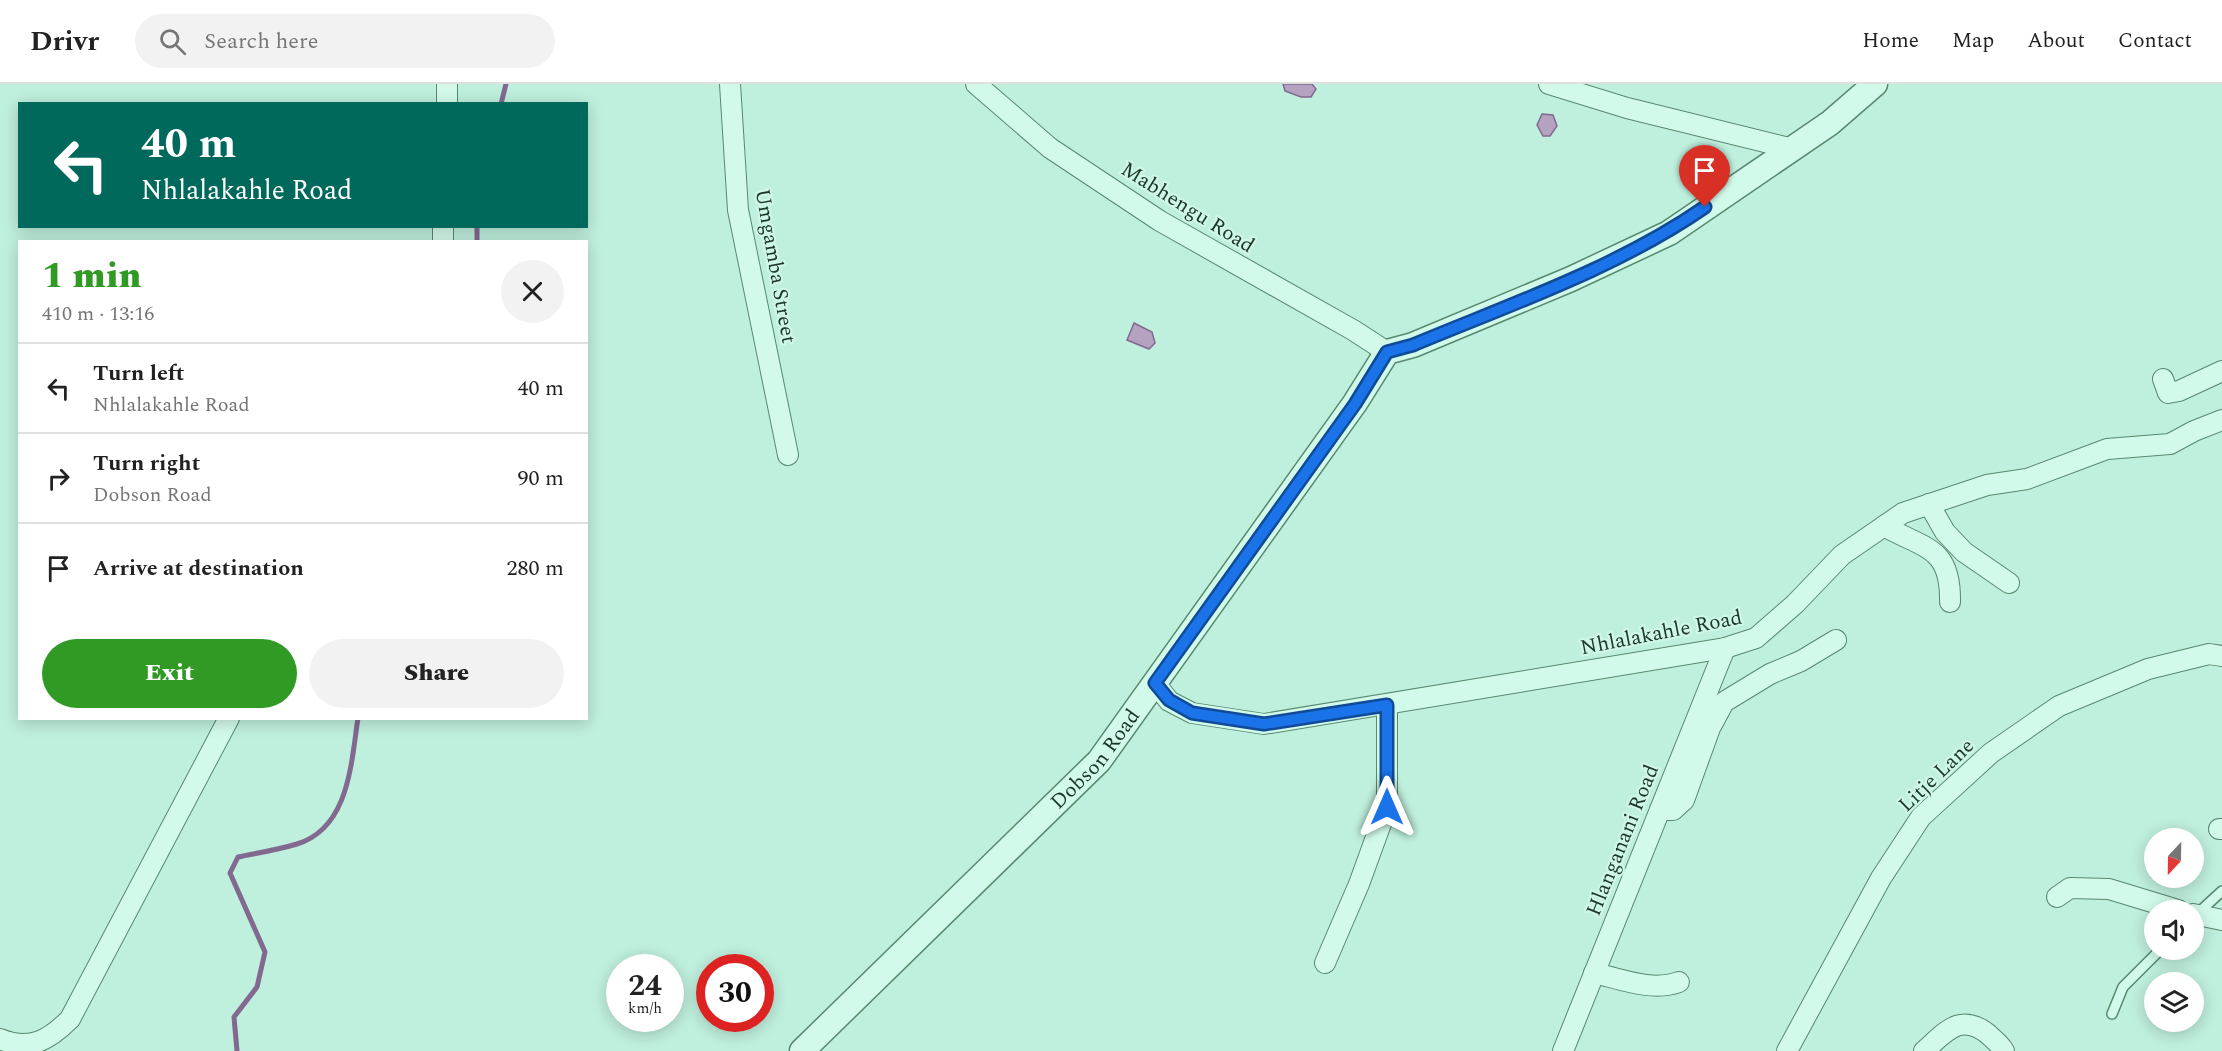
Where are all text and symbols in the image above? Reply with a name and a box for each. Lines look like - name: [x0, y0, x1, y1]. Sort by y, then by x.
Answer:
- search box: [135, 14, 555, 68]
- text: Drivr: [30, 20, 99, 63]
- icon: search: [156, 25, 189, 58]
- text: Search here: [204, 25, 318, 58]
- text: Home: [1862, 25, 1919, 57]
- text: Map: [1952, 25, 1994, 57]
- text: About: [2027, 25, 2085, 57]
- text: Contact: [2118, 25, 2192, 57]
- text: 40 m: [141, 113, 236, 176]
- icon: left: [42, 126, 120, 204]
- pin: [1679, 145, 1730, 207]
- street label: Mabhengu Road: [1114, 154, 1261, 262]
- icon: arrive: [1688, 154, 1721, 187]
- text: Nhlalakahle Road: [141, 170, 352, 212]
- street label: Umgamba Street: [746, 186, 804, 346]
- text: 1 min: [42, 249, 142, 304]
- button: close: [501, 260, 564, 323]
- text: 410 m · 13:16: [42, 299, 154, 329]
- text: Turn left: [93, 357, 185, 390]
- icon: left: [42, 372, 75, 405]
- text: 40 m: [518, 372, 564, 405]
- text: Nhlalakahle Road: [93, 390, 250, 420]
- text: Turn right: [93, 447, 200, 480]
- icon: right: [42, 462, 75, 495]
- text: 90 m: [518, 462, 564, 495]
- text: Dobson Road: [93, 480, 212, 510]
- icon: arrive: [42, 552, 75, 585]
- text: Arrive at destination: [93, 552, 304, 585]
- text: 280 m: [507, 552, 564, 585]
- street label: Nhlalakahle Road: [1577, 602, 1745, 664]
- button: Exit: [42, 639, 297, 708]
- button: Share: [309, 639, 564, 708]
- street label: Dobson Road: [1043, 703, 1148, 817]
- street label: Litje Lane: [1891, 731, 1982, 820]
- street label: Hlanganani Road: [1578, 760, 1668, 921]
- position arrow: [1355, 775, 1419, 839]
- north arrow: [2144, 828, 2204, 888]
- map controls: [2144, 828, 2204, 1032]
- button: sound: [2144, 900, 2204, 960]
- speed limit sign: 30: [696, 954, 774, 1032]
- text: 24: [628, 963, 662, 1009]
- button: layers: [2144, 972, 2204, 1032]
- text: km/h: [628, 997, 662, 1020]

